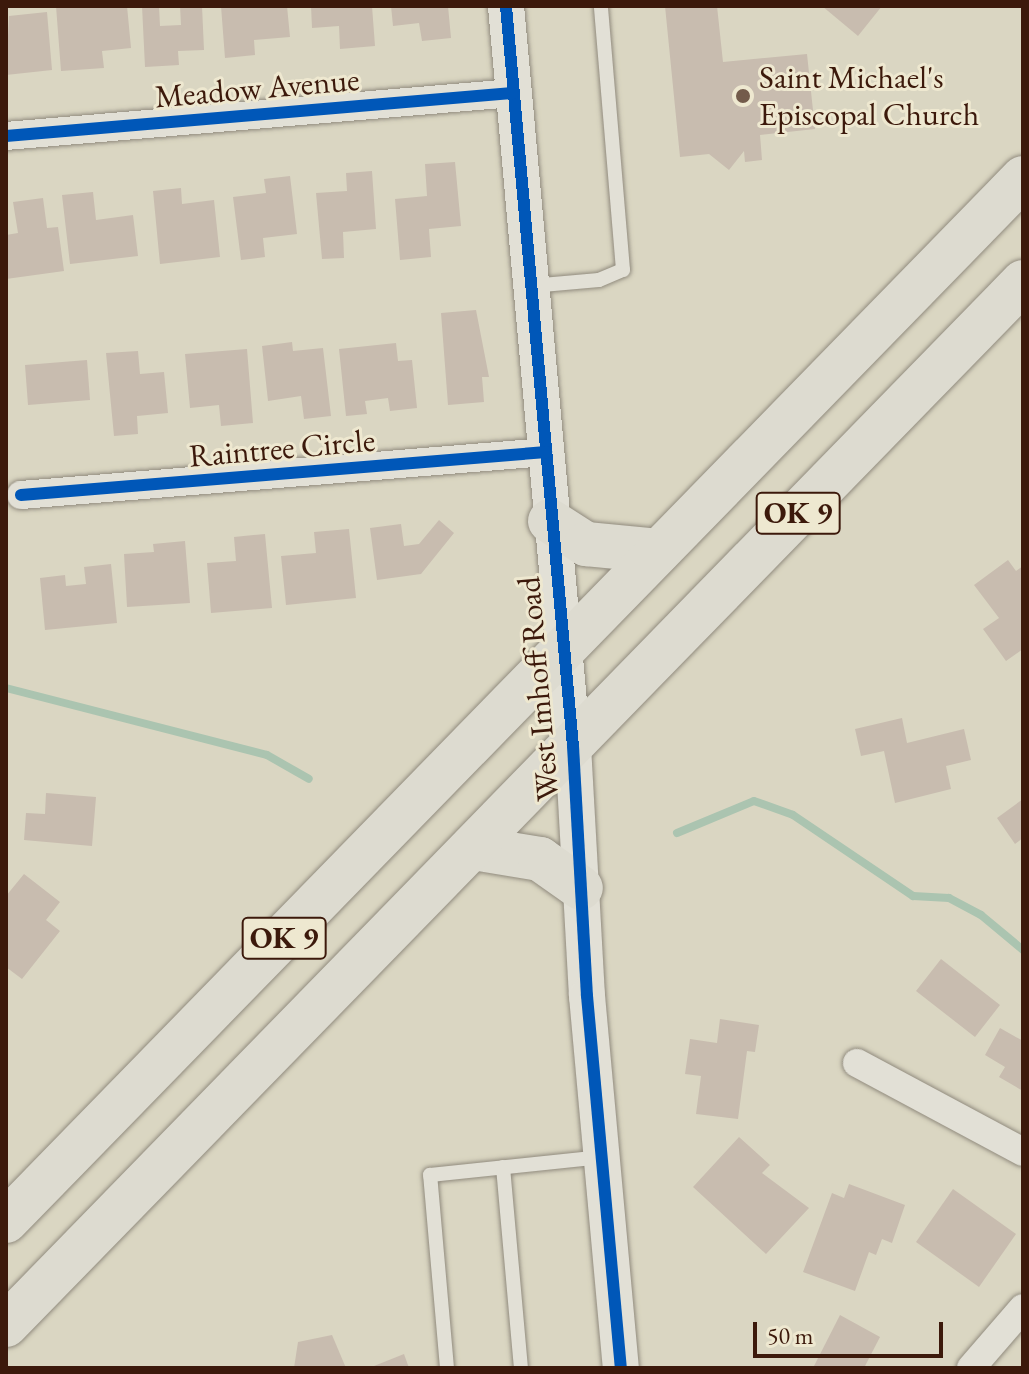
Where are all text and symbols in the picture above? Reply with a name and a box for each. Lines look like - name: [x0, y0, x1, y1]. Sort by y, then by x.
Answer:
- place label: Saint Michael's Episcopal Church: [759, 59, 979, 134]
- street label: Meadow Avenue: [153, 60, 361, 116]
- marker: Saint Michael's Episcopal Church: [734, 87, 752, 105]
- street label: Raintree Circle: [187, 421, 377, 475]
- road number: OK 9: [754, 487, 842, 539]
- street label: West Imhoff Road: [509, 575, 567, 803]
- road number: OK 9: [240, 912, 328, 964]
- scale bar: [757, 1306, 947, 1356]
- text: 50 m: [767, 1320, 814, 1351]

